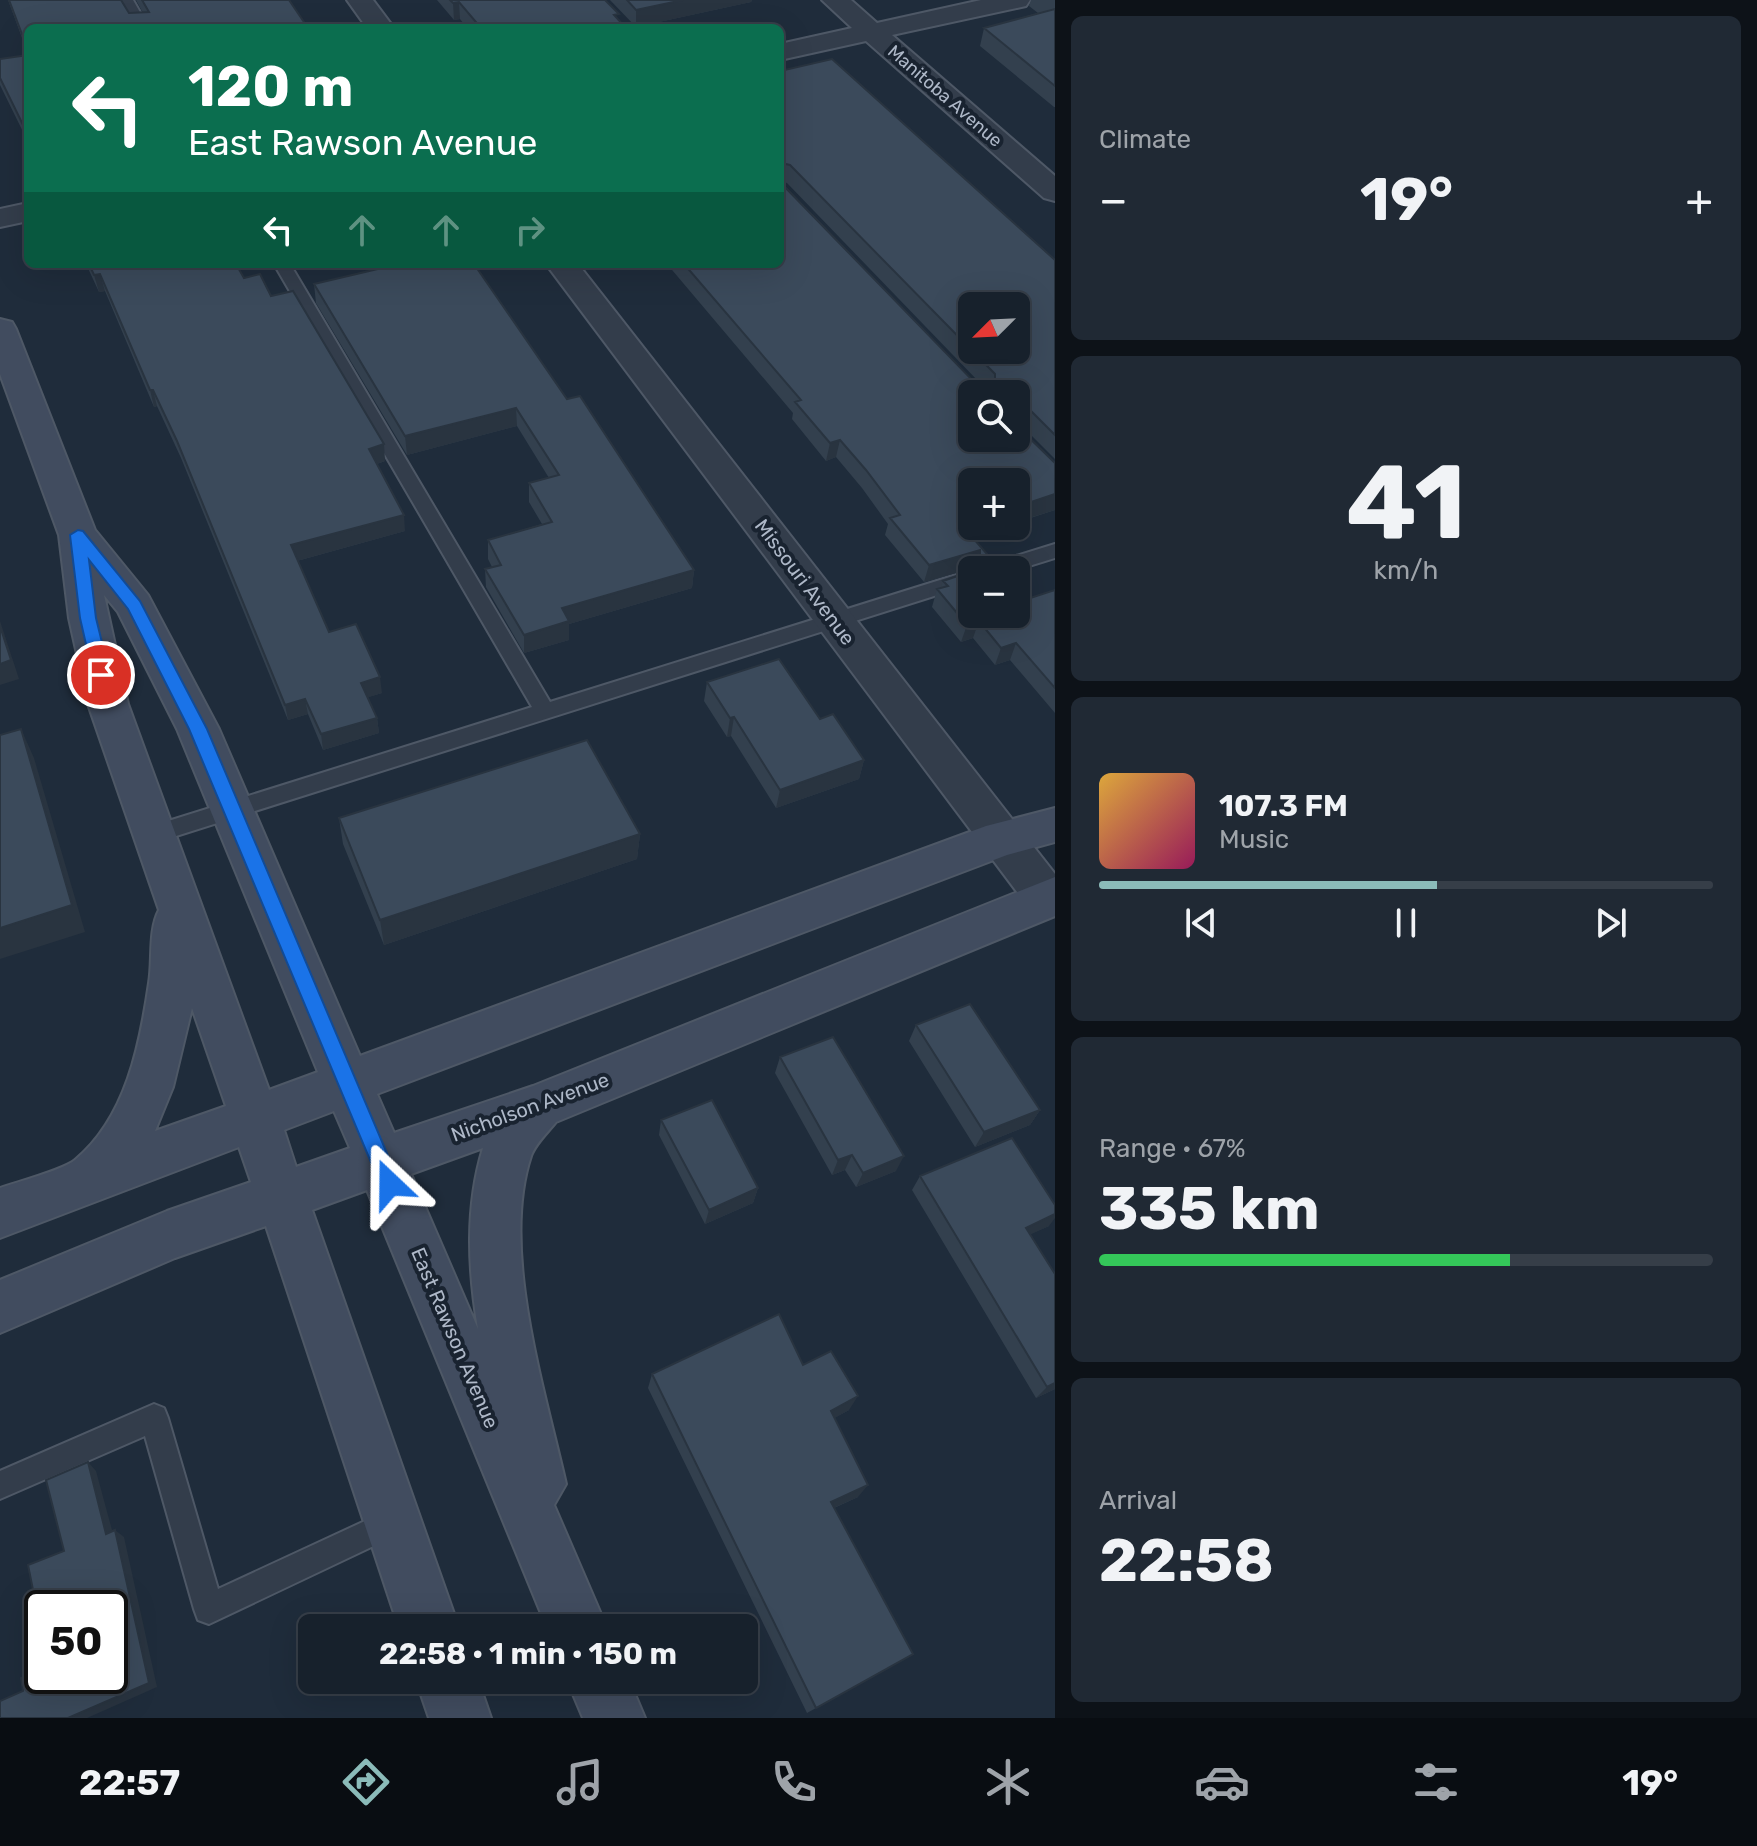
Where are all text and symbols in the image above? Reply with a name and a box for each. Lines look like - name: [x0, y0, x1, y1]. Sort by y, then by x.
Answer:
- street label: Manitoba Avenue: [883, 40, 1007, 152]
- text: 120 m: [188, 54, 354, 120]
- icon: left: [56, 56, 160, 160]
- text: East Rawson Avenue: [188, 121, 538, 164]
- text: Climate: [1099, 124, 1191, 155]
- text: 19°: [1360, 164, 1453, 235]
- text: −: [1099, 174, 1128, 226]
- text: +: [1686, 174, 1713, 226]
- icon: left: [256, 208, 300, 252]
- icon: ahead: [340, 208, 384, 252]
- icon: ahead: [424, 208, 468, 252]
- icon: right: [508, 208, 552, 252]
- north arrow: [958, 292, 1030, 364]
- map controls: [958, 292, 1030, 628]
- button: search: [958, 380, 1030, 452]
- text: 41: [1346, 441, 1466, 564]
- button: +: [958, 468, 1030, 540]
- street label: Missouri Avenue: [750, 514, 860, 650]
- text: km/h: [1374, 555, 1438, 586]
- button: −: [958, 556, 1030, 628]
- pin: [67, 641, 135, 709]
- icon: arrive: [79, 653, 123, 697]
- text: 107.3 FM: [1219, 788, 1348, 824]
- text: Music: [1219, 824, 1289, 855]
- icon: previous: [1179, 901, 1223, 945]
- icon: pause: [1384, 901, 1428, 945]
- icon: next: [1589, 901, 1633, 945]
- street label: Nicholson Avenue: [448, 1067, 612, 1147]
- text: Range · 67%: [1099, 1133, 1246, 1164]
- position arrow: [348, 1142, 432, 1226]
- text: 335 km: [1099, 1173, 1320, 1244]
- street label: East Rawson Avenue: [406, 1244, 504, 1432]
- text: Arrival: [1099, 1485, 1177, 1516]
- text: 22:58: [1099, 1525, 1274, 1596]
- speed limit sign: 50: [24, 1590, 128, 1694]
- text: 22:58 · 1 min · 150 m: [379, 1636, 677, 1672]
- icon: directions: [338, 1754, 394, 1810]
- icon: music: [552, 1754, 608, 1810]
- icon: phone: [766, 1754, 822, 1810]
- icon: climate: [980, 1754, 1036, 1810]
- icon: car: [1194, 1754, 1250, 1810]
- icon: filters: [1408, 1754, 1464, 1810]
- text: 22:57: [79, 1761, 180, 1804]
- text: 19°: [1622, 1761, 1678, 1804]

